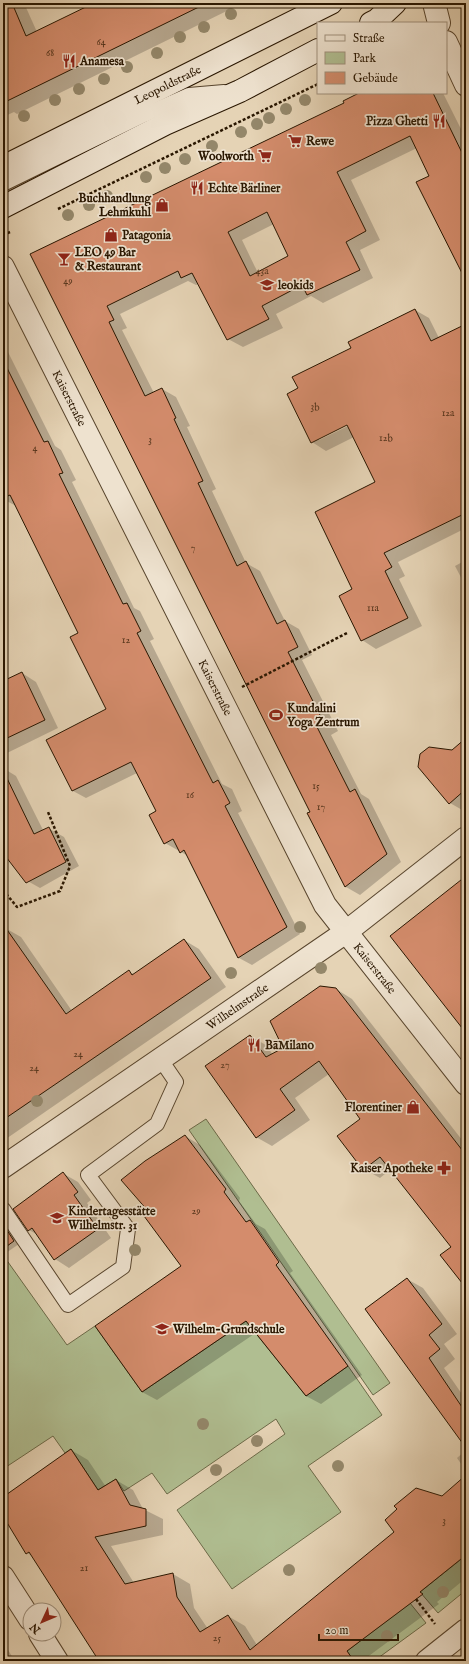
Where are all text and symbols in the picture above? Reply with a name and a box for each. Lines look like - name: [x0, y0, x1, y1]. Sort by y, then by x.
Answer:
- legend: [317, 22, 447, 94]
- text: Straße: [353, 31, 385, 46]
- house number: 64: [96, 36, 106, 49]
- house number: 68: [46, 47, 54, 60]
- text: Park: [353, 51, 376, 66]
- restaurant icon: Anamesa: [61, 53, 77, 69]
- place label: Anamesa: [79, 54, 125, 69]
- street label: Leopoldstraße: [132, 62, 204, 108]
- text: Gebäude: [353, 71, 398, 86]
- restaurant icon: Pizza Ghetti: [431, 113, 447, 129]
- place label: Pizza Ghetti: [366, 114, 429, 129]
- supermarket icon: Rewe: [287, 133, 303, 149]
- place label: Rewe: [306, 134, 334, 149]
- supermarket icon: Woolworth: [257, 148, 273, 164]
- place label: Woolworth: [197, 149, 255, 164]
- restaurant icon: Echte Bärliner: [189, 180, 205, 196]
- place label: Echte Bärliner: [208, 181, 281, 196]
- place label: Buchhandlung Lehmkuhl: [79, 191, 152, 220]
- shop icon: Buchhandlung Lehmkuhl: [154, 197, 170, 213]
- shop icon: Patagonia: [103, 227, 119, 243]
- place label: Patagonia: [122, 228, 172, 244]
- place label: LEO 49 Bar & Restaurant: [74, 245, 142, 274]
- bar icon: LEO 49 Bar & Restaurant: [56, 251, 72, 267]
- house number: 43a: [256, 265, 269, 278]
- house number: 49: [63, 275, 73, 288]
- school or university icon: leokids: [259, 277, 275, 293]
- place label: leokids: [277, 278, 314, 293]
- street label: Kaiserstraße: [48, 368, 89, 429]
- house number: 3b: [310, 401, 320, 414]
- house number: 12a: [442, 407, 455, 420]
- house number: 12b: [379, 432, 393, 445]
- house number: 3: [148, 434, 152, 447]
- house number: 4: [33, 442, 38, 455]
- house number: 7: [191, 542, 196, 555]
- house number: 11a: [367, 602, 380, 615]
- house number: 12: [122, 634, 131, 647]
- street label: Kaiserstraße: [194, 657, 235, 719]
- place label: Kundalini Yoga Zentrum: [287, 701, 360, 731]
- sports icon: Kundalini Yoga Zentrum: [268, 707, 284, 723]
- house number: 15: [312, 780, 320, 793]
- house number: 16: [186, 789, 195, 802]
- house number: 17: [317, 801, 326, 814]
- street label: Kaiserstraße: [350, 940, 399, 997]
- street label: Wilhelmstraße: [204, 980, 272, 1033]
- restaurant icon: BāMilano: [246, 1037, 262, 1053]
- place label: BāMilano: [265, 1038, 314, 1053]
- house number: 24: [73, 1048, 83, 1061]
- house number: 27: [220, 1059, 230, 1072]
- house number: 24: [29, 1062, 39, 1075]
- shop icon: Florentiner: [405, 1099, 421, 1115]
- place label: Florentiner: [345, 1100, 403, 1115]
- pharmacy icon: Kaiser Apotheke: [436, 1160, 452, 1176]
- place label: Kaiser Apotheke: [350, 1161, 433, 1177]
- place label: Kindertagesstätte Wilhelmstr. 31: [67, 1204, 156, 1233]
- house number: 29: [191, 1205, 201, 1218]
- school or university icon: Kindertagesstätte Wilhelmstr. 31: [49, 1210, 65, 1226]
- school or university icon: Wilhelm-Grundschule: [154, 1321, 170, 1337]
- place label: Wilhelm-Grundschule: [172, 1322, 285, 1337]
- house number: 3: [442, 1515, 446, 1528]
- house number: 21: [80, 1562, 88, 1575]
- north arrow: [22, 1602, 62, 1642]
- scale bar: [319, 1616, 398, 1642]
- text: N: [27, 1620, 45, 1637]
- text: 20 m: [325, 1623, 348, 1638]
- house number: 25: [213, 1632, 222, 1645]

